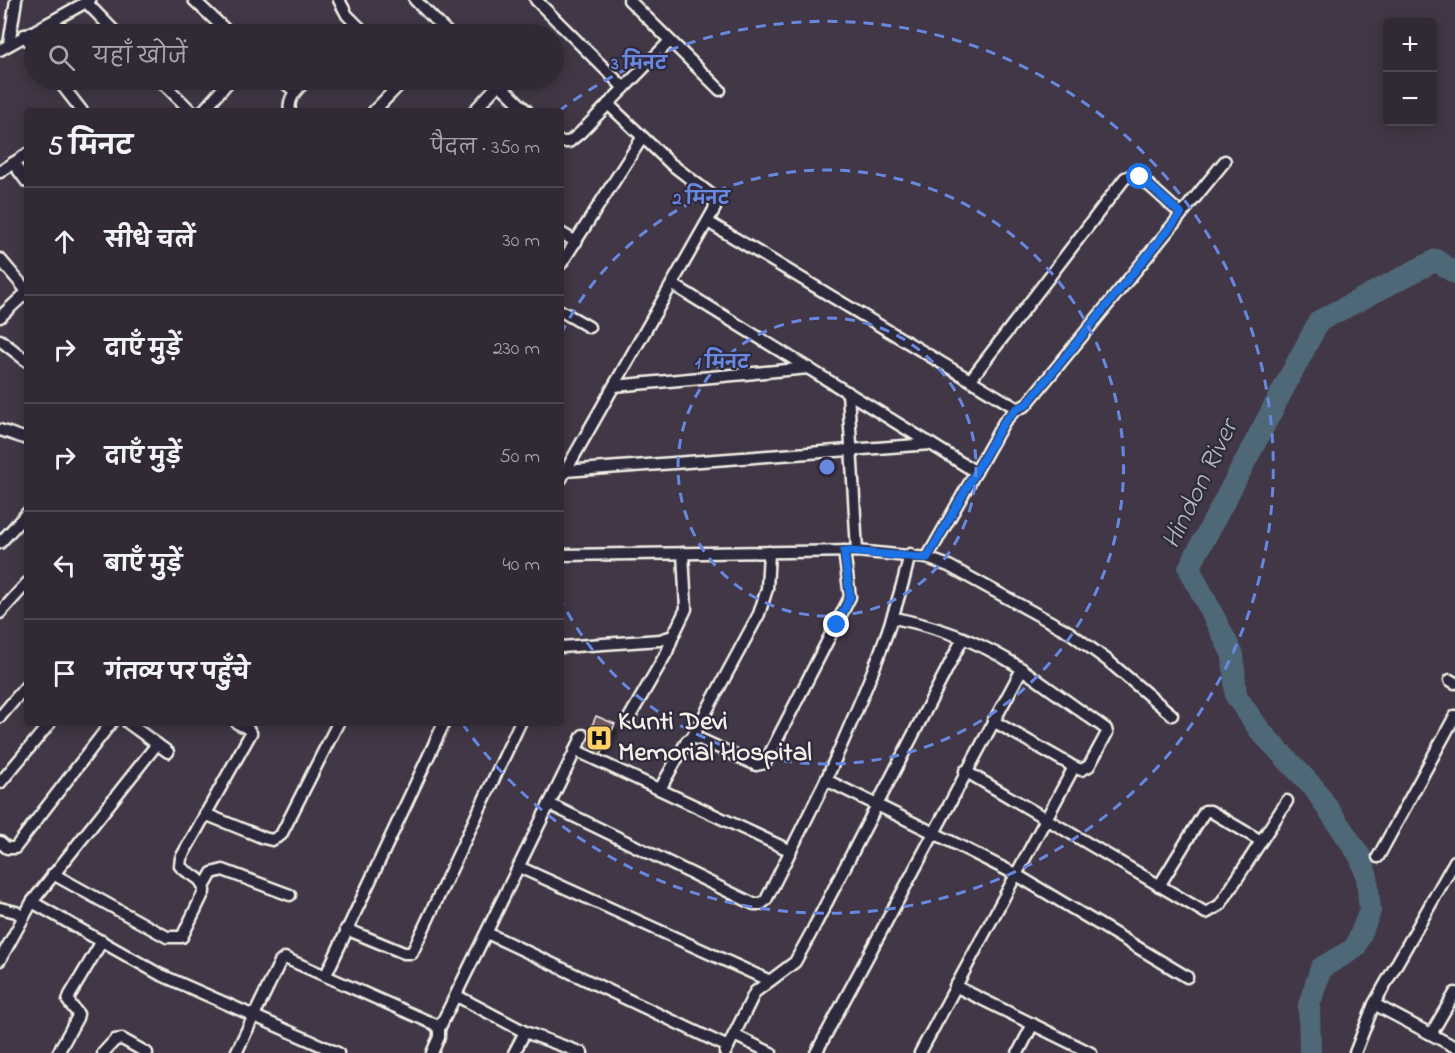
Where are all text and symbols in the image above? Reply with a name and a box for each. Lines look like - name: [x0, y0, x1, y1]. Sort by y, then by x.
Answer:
- map controls: [1383, 18, 1437, 126]
- button: +: [1383, 18, 1437, 72]
- search box: [24, 24, 564, 90]
- icon: search: [45, 41, 78, 74]
- text: यहाँ खोजें: [93, 42, 187, 74]
- text: 3 मिनट: [610, 48, 669, 78]
- button: −: [1383, 72, 1437, 126]
- text: 5 मिनट: [48, 129, 132, 167]
- text: पैदल · 350 m: [431, 134, 540, 163]
- route start: [1126, 163, 1152, 189]
- text: 2 मिनट: [671, 183, 732, 213]
- icon: ahead: [48, 225, 81, 258]
- text: सीधे चलें: [105, 226, 195, 258]
- text: 30 m: [503, 227, 540, 256]
- icon: right: [48, 333, 81, 366]
- text: दाएँ मुड़ें: [105, 334, 181, 366]
- text: 230 m: [493, 335, 540, 364]
- text: 1 मिनट: [695, 347, 751, 377]
- water label: Hindon River: [1152, 410, 1251, 557]
- icon: right: [48, 441, 81, 474]
- text: दाएँ मुड़ें: [105, 442, 181, 474]
- text: 50 m: [499, 443, 540, 472]
- centre of rings: [817, 457, 837, 477]
- icon: left: [48, 549, 81, 582]
- text: बाएँ मुड़ें: [105, 550, 182, 582]
- text: 40 m: [503, 551, 540, 580]
- route end: [823, 611, 849, 637]
- icon: arrive: [48, 657, 81, 690]
- text: गंतव्य पर पहुँचे: [105, 658, 250, 690]
- place label: Kunti Devi Memorial Hospital: [618, 703, 812, 773]
- hospital icon: Kunti Devi Memorial Hospital: [584, 723, 614, 753]

